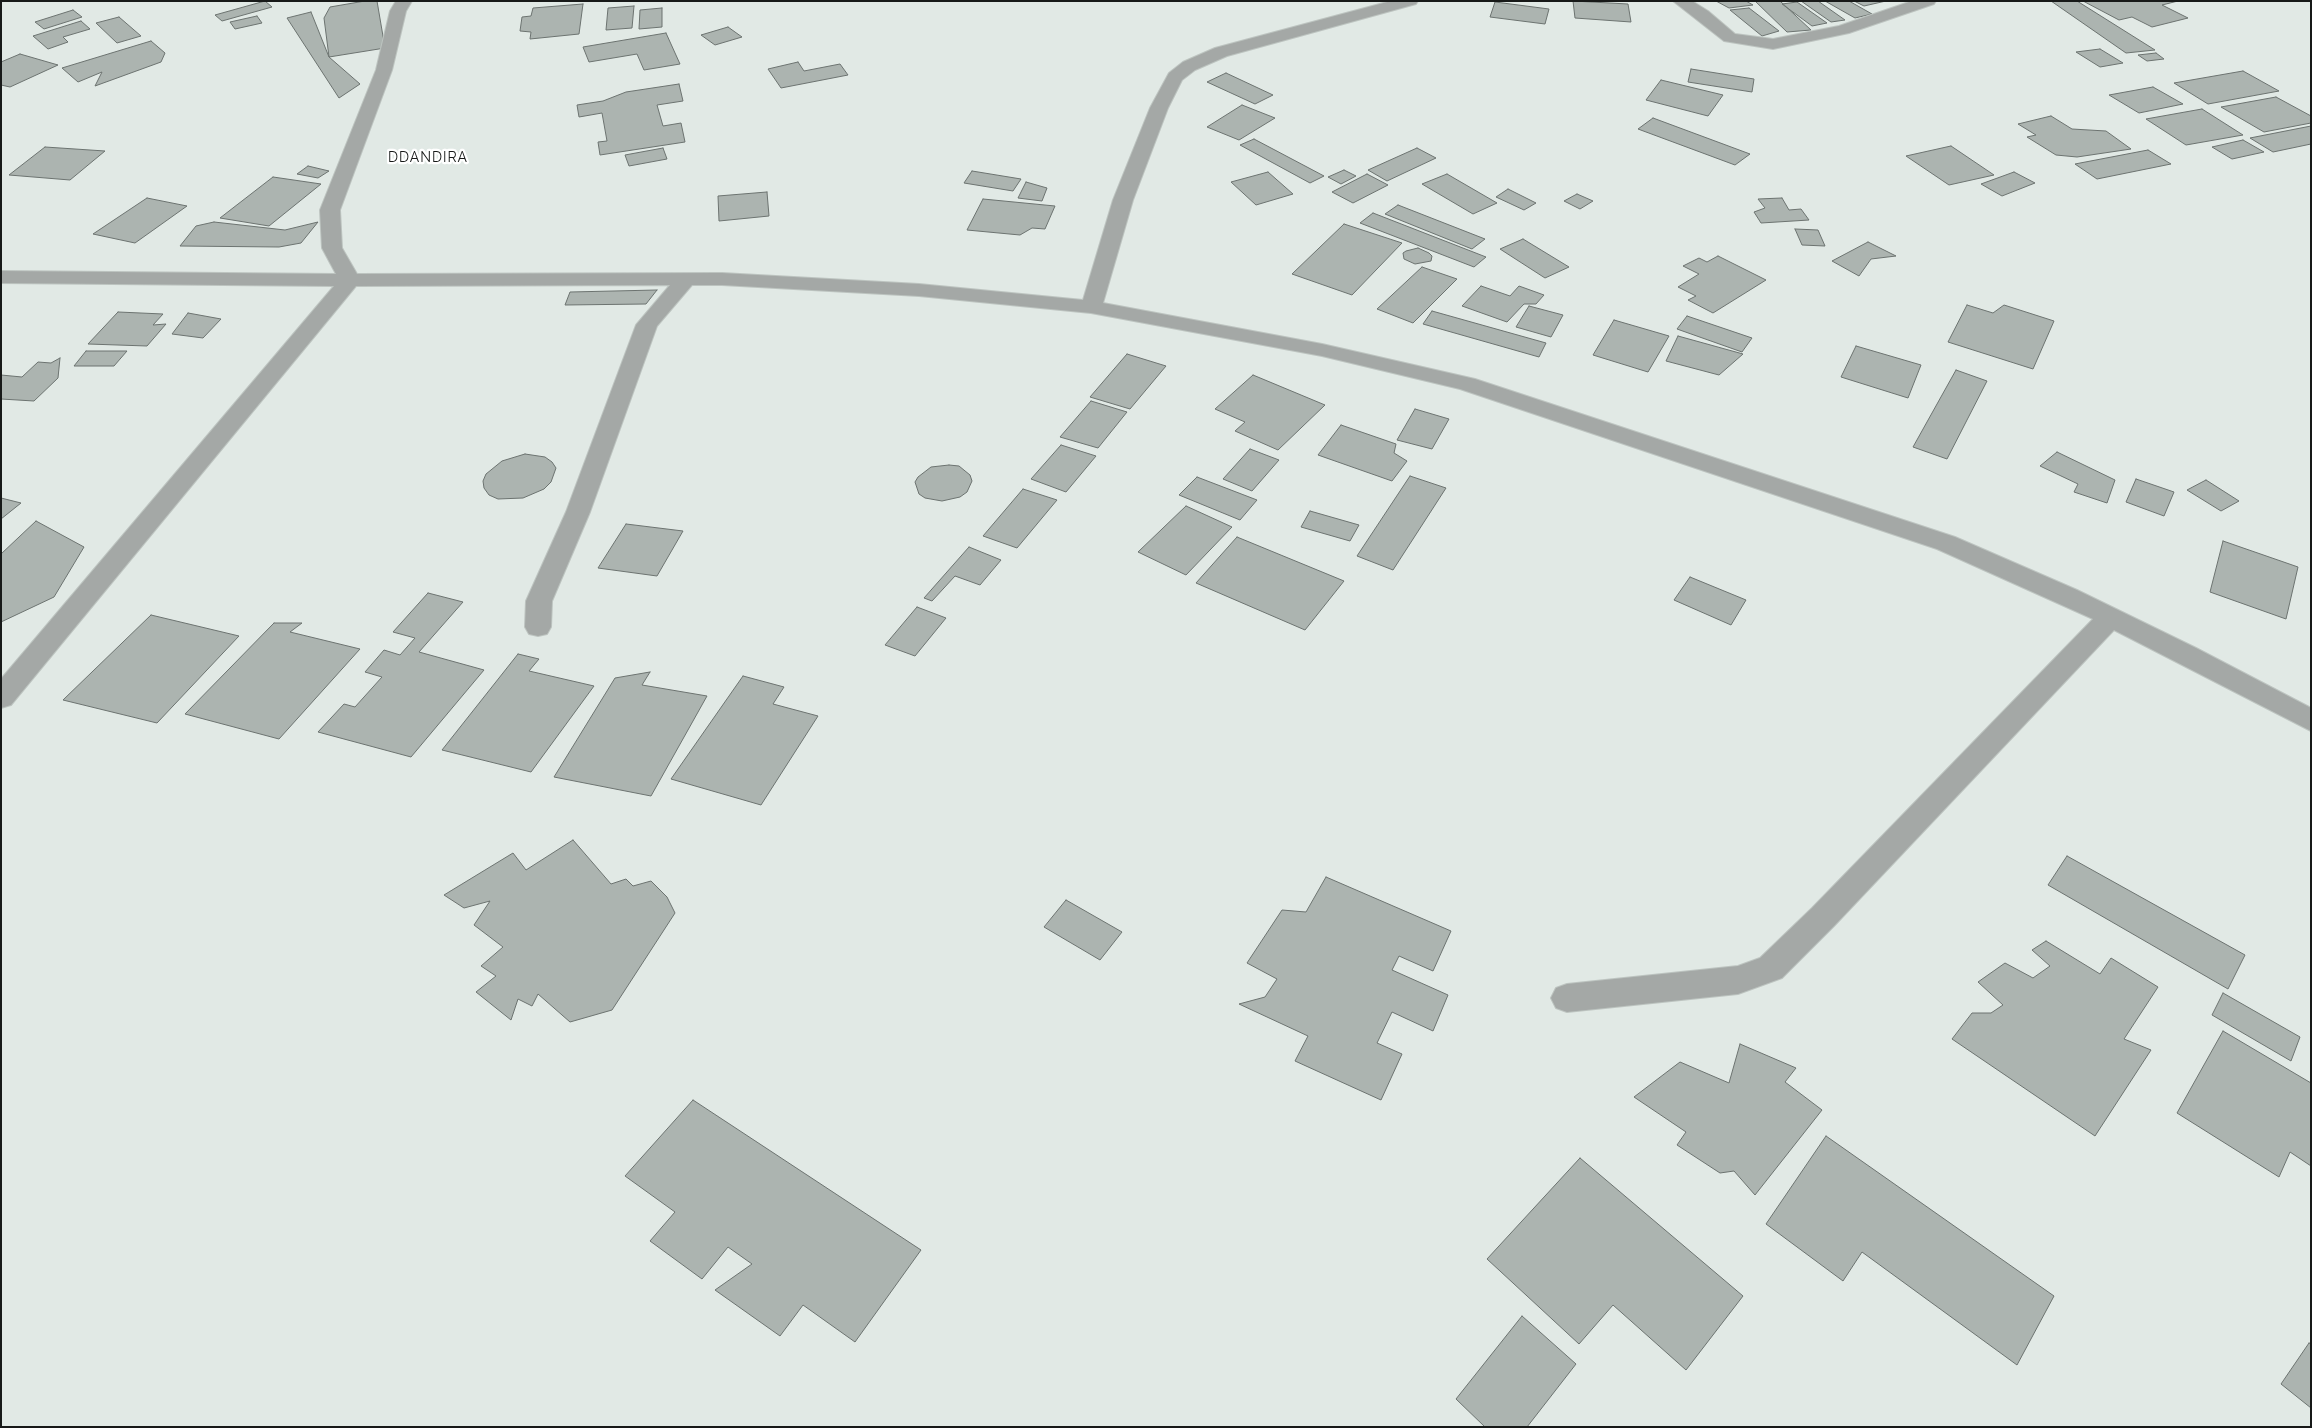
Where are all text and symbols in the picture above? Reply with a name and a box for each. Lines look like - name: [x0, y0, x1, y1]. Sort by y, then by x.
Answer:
- district label: DDANDIRA: [387, 150, 469, 166]

